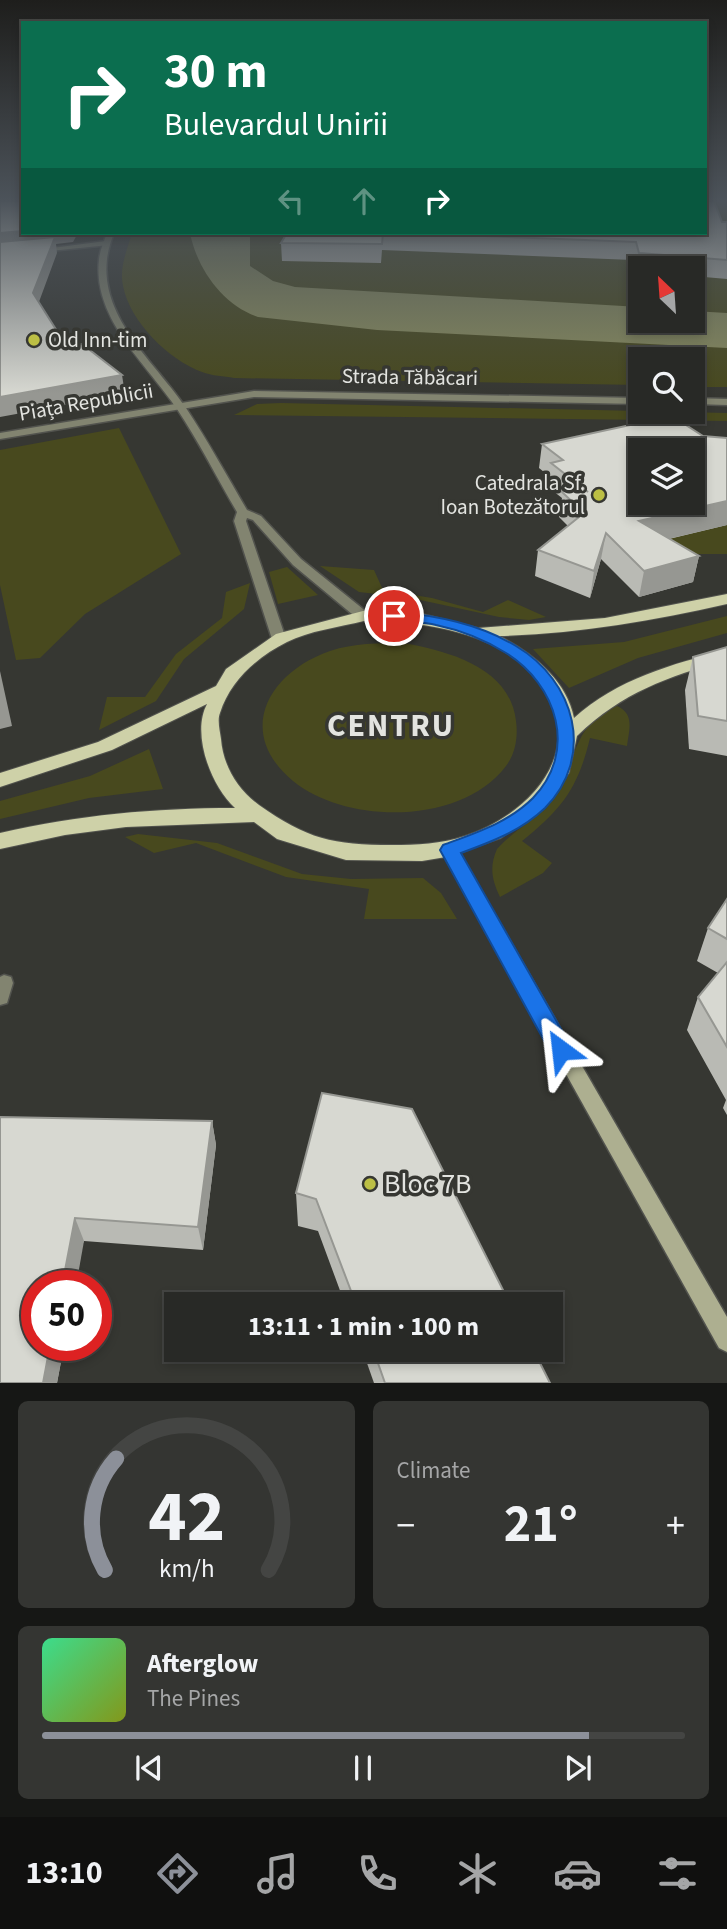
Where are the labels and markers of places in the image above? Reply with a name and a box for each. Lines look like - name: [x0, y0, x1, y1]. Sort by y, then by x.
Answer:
- place label: Old Inn-tim: [48, 325, 147, 355]
- marker: Old Inn-tim: [26, 332, 42, 348]
- place label: Catedrala Sf. Ioan Botezătorul: [441, 468, 585, 522]
- marker: Catedrala Sf. Ioan Botezătorul: [591, 487, 607, 503]
- pin: [364, 586, 424, 646]
- place label: Bloc 7B: [384, 1164, 472, 1204]
- marker: Bloc 7B: [362, 1176, 378, 1192]

